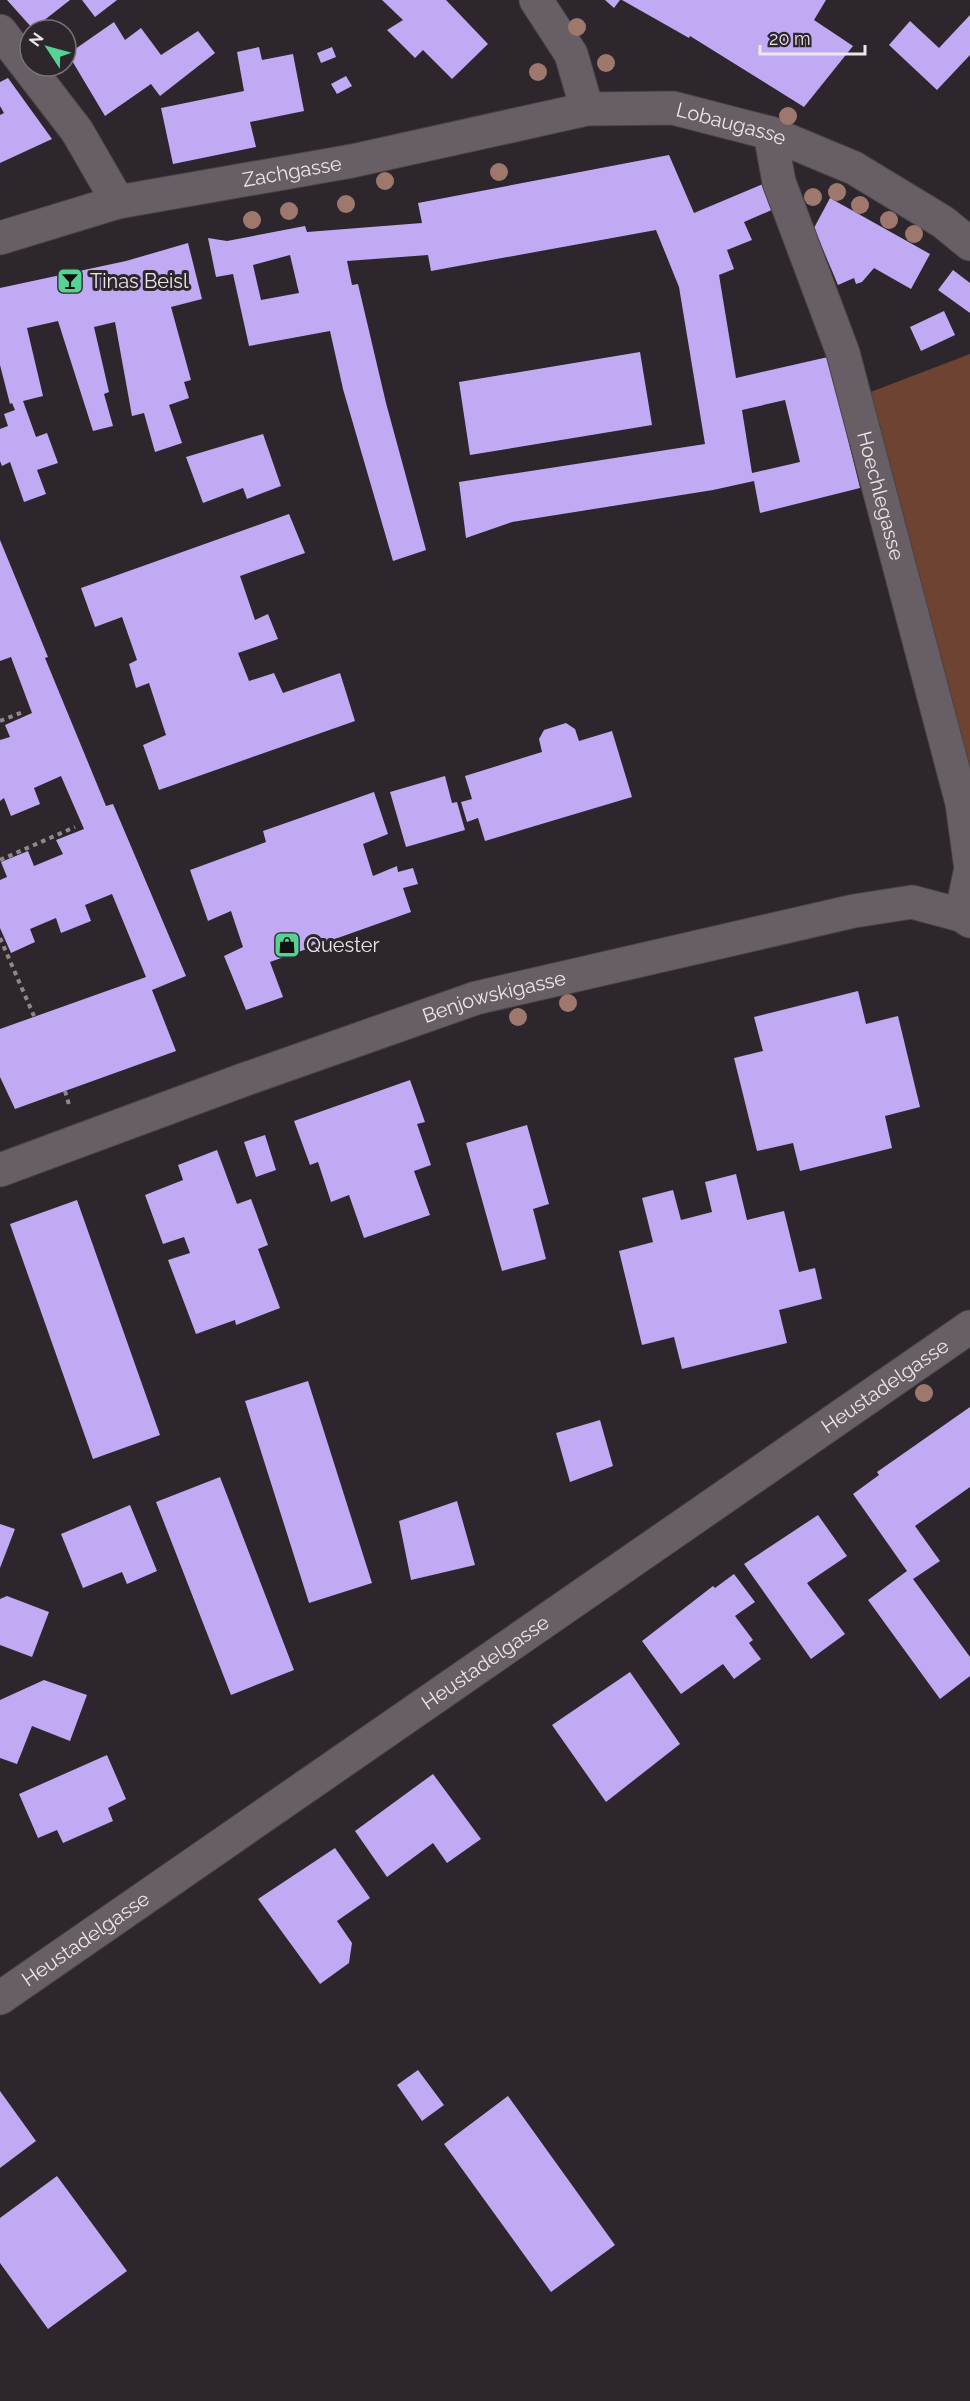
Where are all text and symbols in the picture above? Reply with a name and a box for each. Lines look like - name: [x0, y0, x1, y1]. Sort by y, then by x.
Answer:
- north arrow: [18, 18, 78, 78]
- scale bar: [760, 18, 865, 56]
- text: 20 m: [769, 28, 811, 49]
- text: N: [25, 29, 48, 50]
- street label: Lobaugasse: [674, 97, 790, 151]
- street label: Zachgasse: [240, 151, 344, 192]
- bar icon: Tinas Beisl: [55, 266, 85, 296]
- place label: Tinas Beisl: [90, 269, 189, 293]
- street label: Hoechlegasse: [852, 429, 909, 563]
- shop icon: Quester: [272, 930, 302, 960]
- place label: Quester: [306, 933, 380, 957]
- street label: Benjowskigasse: [419, 966, 568, 1028]
- street label: Heustadelgasse: [817, 1333, 953, 1438]
- street label: Heustadelgasse: [417, 1610, 554, 1715]
- street label: Heustadelgasse: [17, 1886, 154, 1991]

